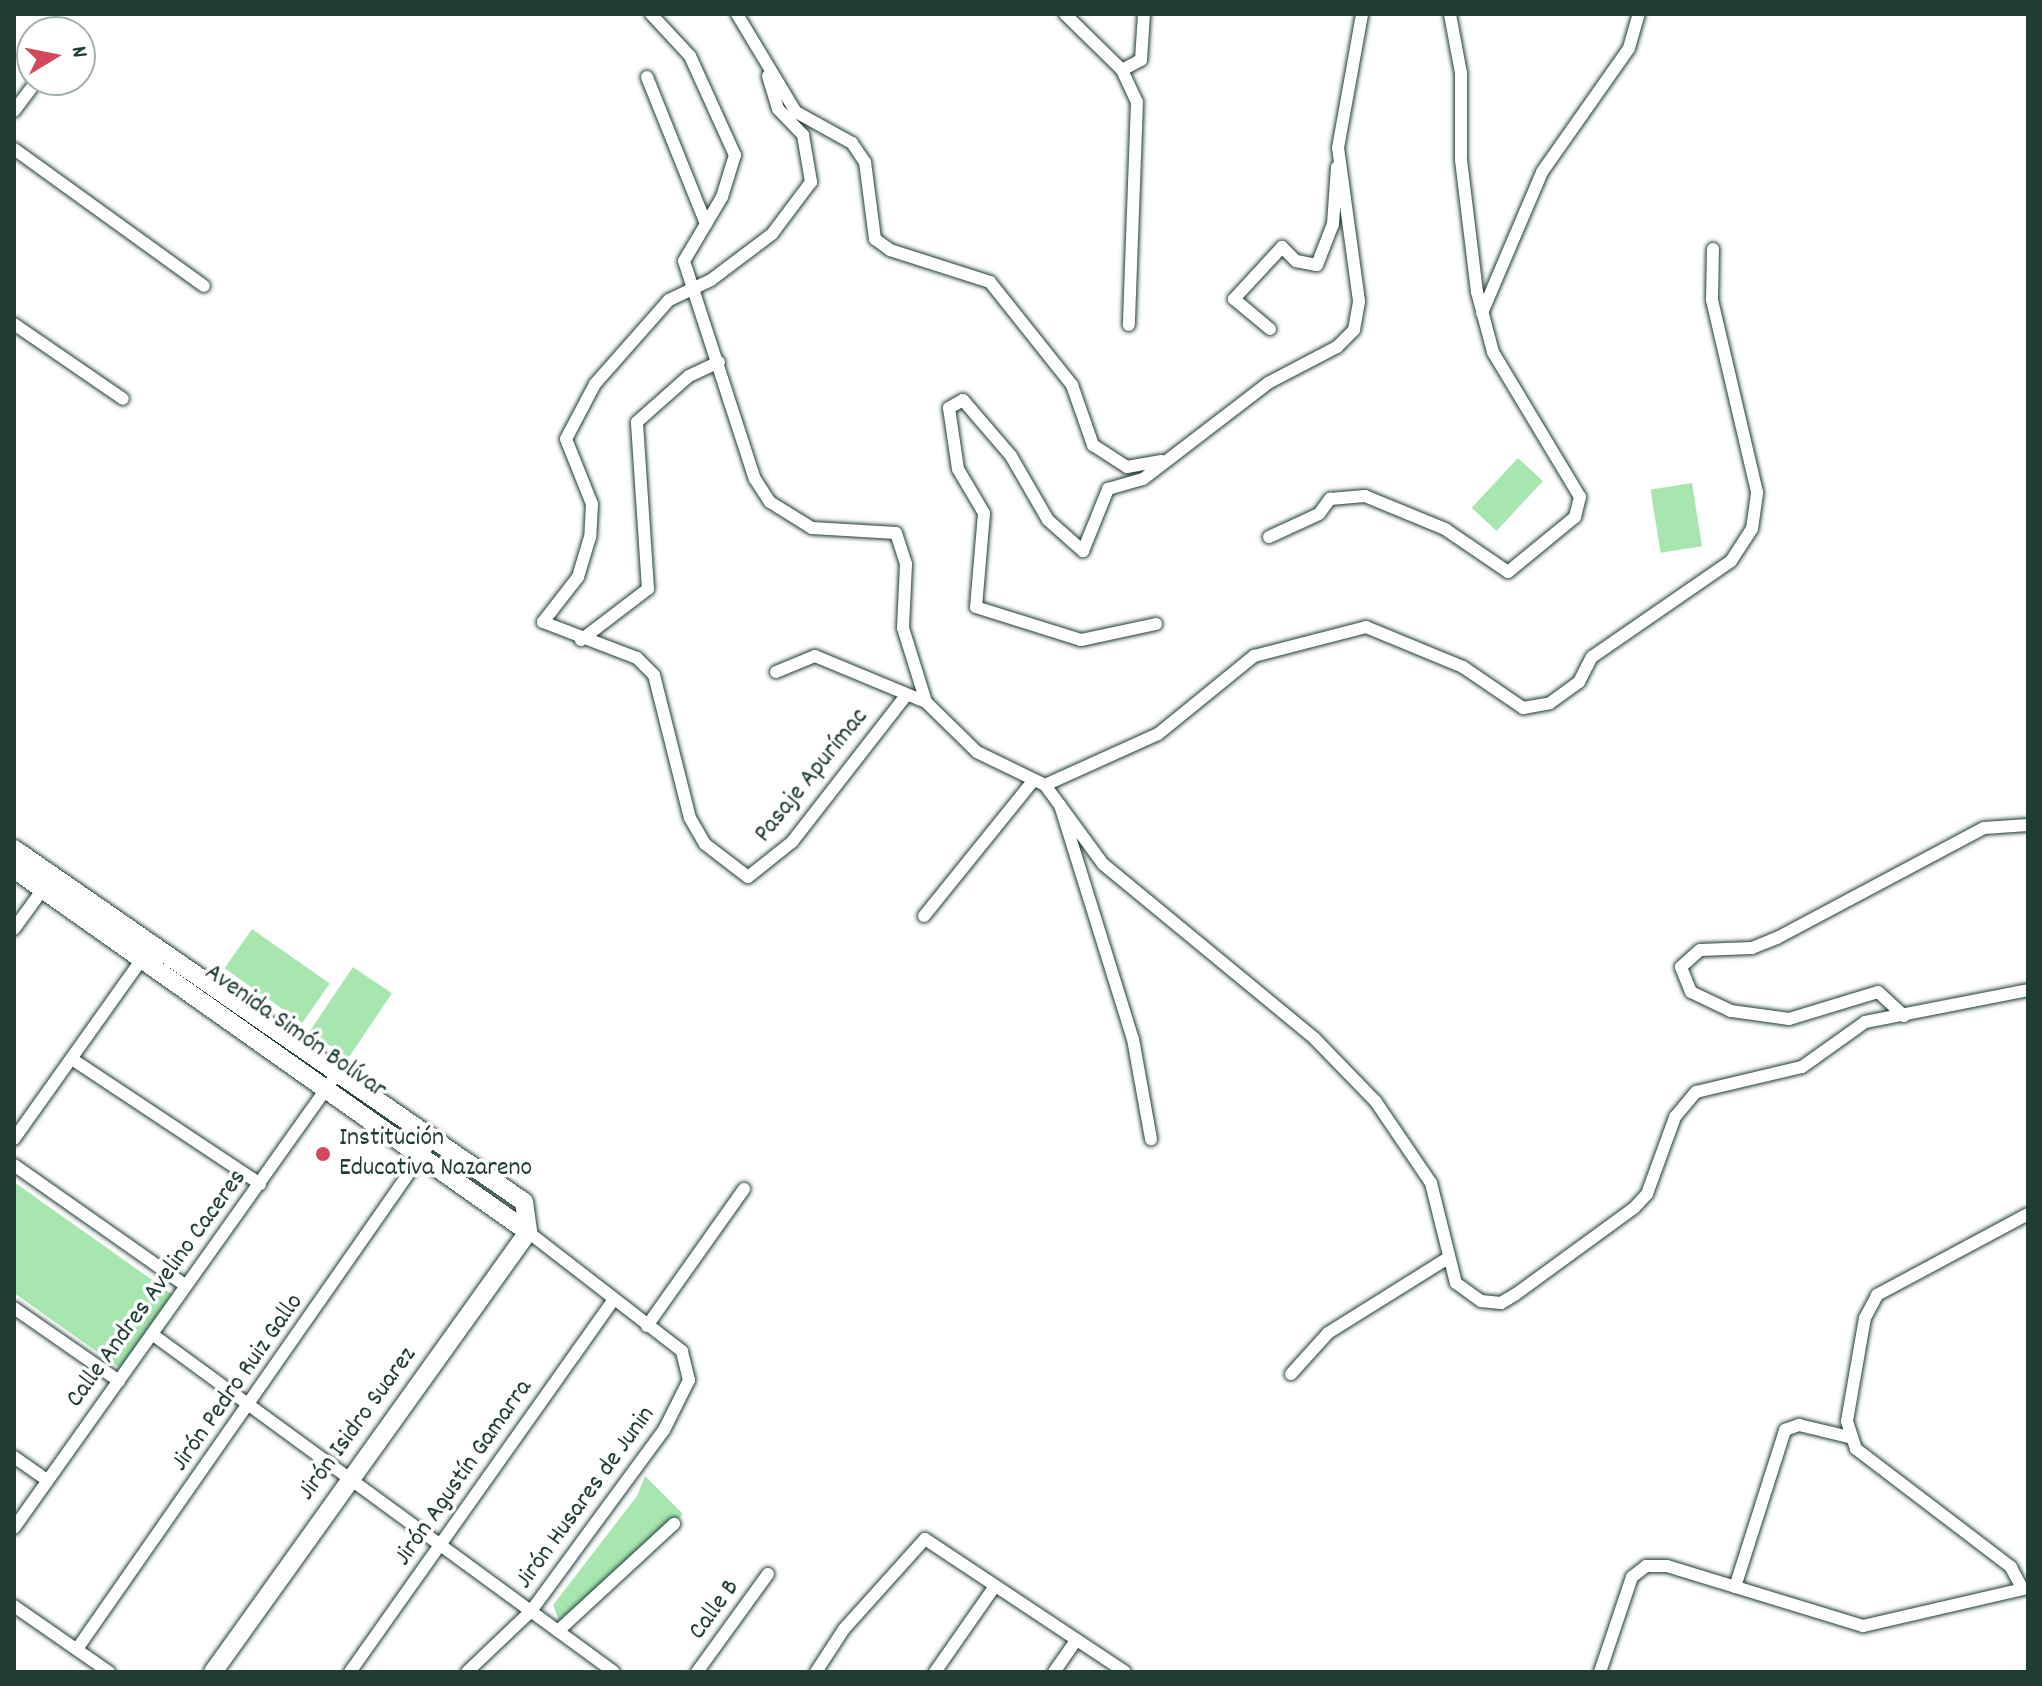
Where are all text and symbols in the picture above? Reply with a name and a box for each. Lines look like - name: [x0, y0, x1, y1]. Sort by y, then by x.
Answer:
- north arrow: [16, 16, 96, 96]
- text: N: [62, 44, 94, 60]
- street label: Pasaje Apurímac: [748, 703, 876, 849]
- street label: Avenida Simón Bolívar: [198, 958, 392, 1106]
- place label: Institución Educativa Nazareno: [339, 1123, 532, 1184]
- marker: Institución Educativa Nazareno: [314, 1145, 332, 1163]
- street label: Calle Andres Avelino Caceres: [60, 1164, 254, 1414]
- street label: Jirón Pedro Ruiz Gallo: [165, 1288, 311, 1478]
- street label: Jirón Isidro Suarez: [292, 1341, 424, 1507]
- street label: Jirón Agustín Gamarra: [388, 1374, 540, 1572]
- street label: Jirón Husares de Junin: [509, 1401, 663, 1595]
- street label: Calle B: [683, 1574, 747, 1646]

